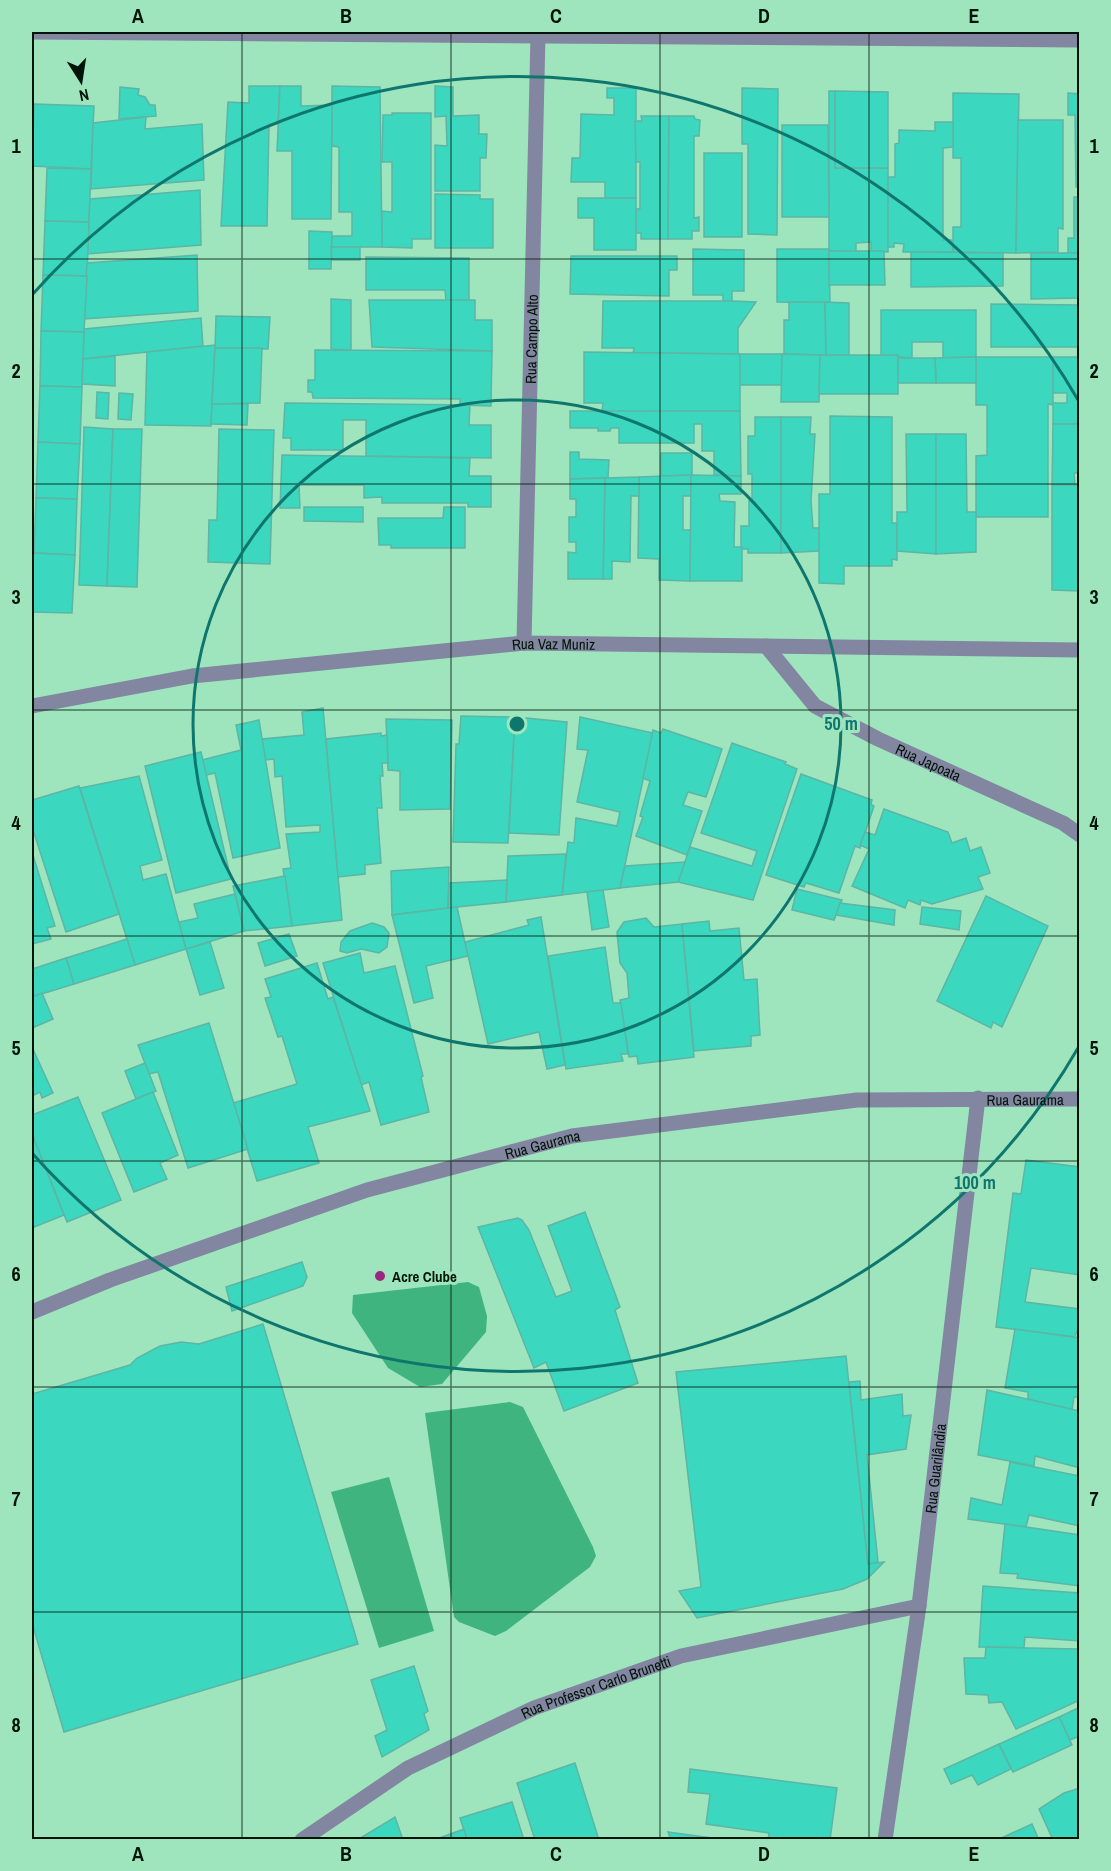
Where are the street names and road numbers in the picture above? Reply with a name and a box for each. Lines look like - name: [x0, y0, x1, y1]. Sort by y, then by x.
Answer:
- street label: Rua Campo Alto: [519, 294, 543, 384]
- street label: Rua Vaz Muniz: [511, 632, 595, 655]
- street label: Rua Japoata: [892, 738, 965, 786]
- street label: Rua Gaurama: [986, 1089, 1064, 1110]
- street label: Rua Gaurama: [502, 1125, 581, 1164]
- street label: Rua Guarilândia: [919, 1422, 951, 1514]
- street label: Rua Professor Carlo Brunetti: [517, 1650, 674, 1723]

